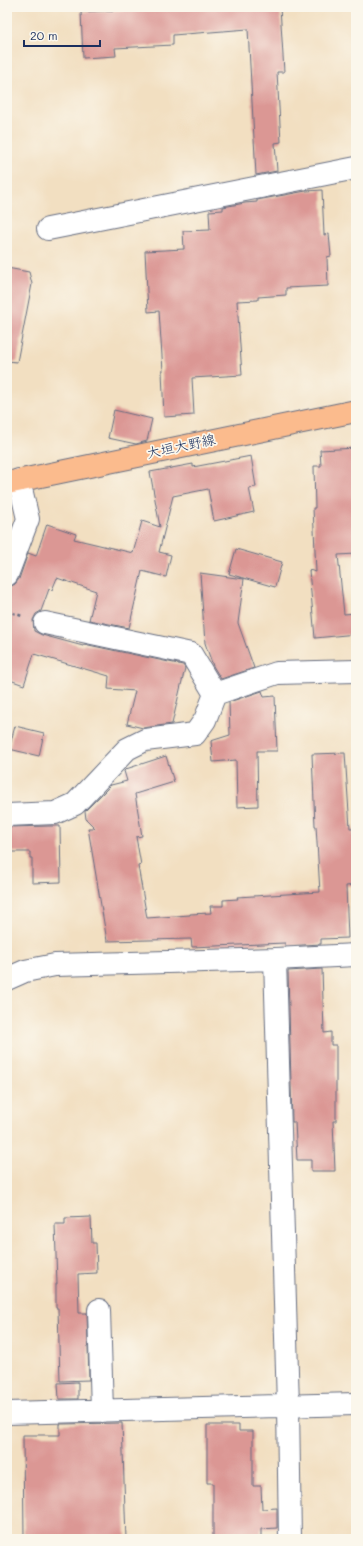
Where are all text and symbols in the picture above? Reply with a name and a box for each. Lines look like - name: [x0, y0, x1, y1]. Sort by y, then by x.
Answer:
- scale bar: [24, 22, 100, 48]
- text: 20 m: [30, 27, 58, 43]
- street label: 大垣大野線: [145, 429, 217, 462]

